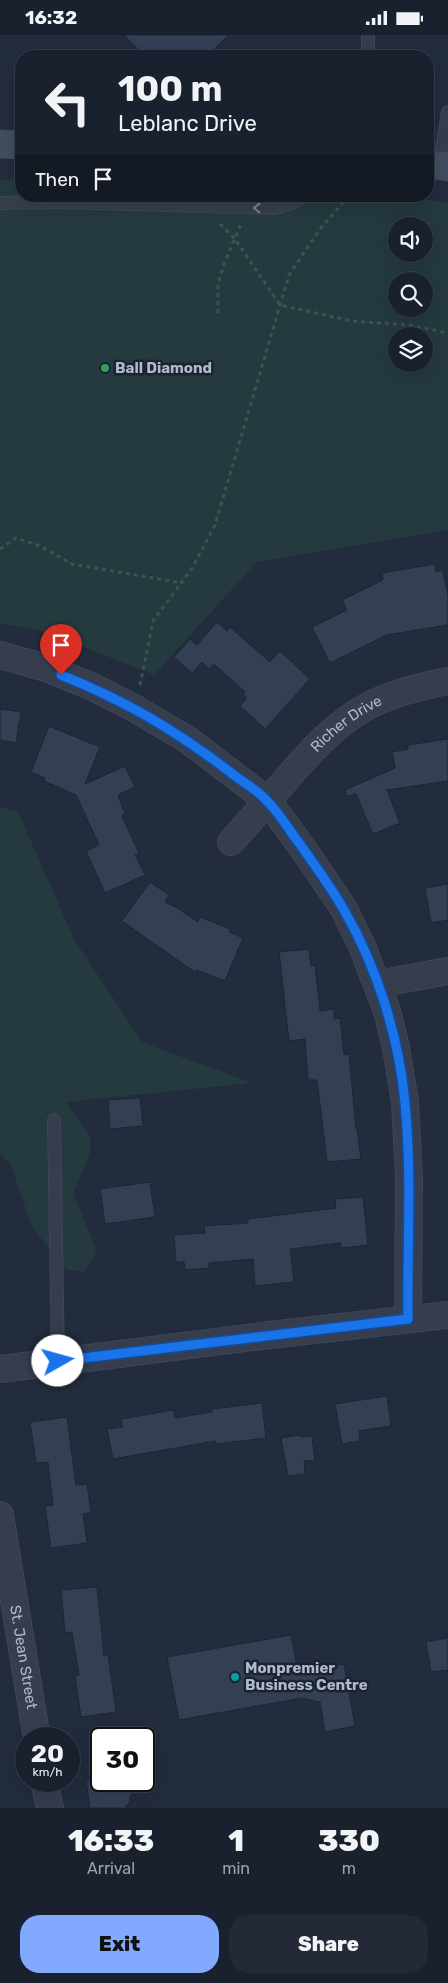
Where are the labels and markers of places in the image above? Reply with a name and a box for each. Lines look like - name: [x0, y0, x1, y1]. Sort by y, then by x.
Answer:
- place label: Ball Diamond: [115, 359, 212, 377]
- marker: Ball Diamond: [99, 362, 111, 374]
- pin: [40, 624, 82, 675]
- place label: Monpremier Business Centre: [245, 1659, 368, 1694]
- marker: Monpremier Business Centre: [229, 1671, 241, 1683]

